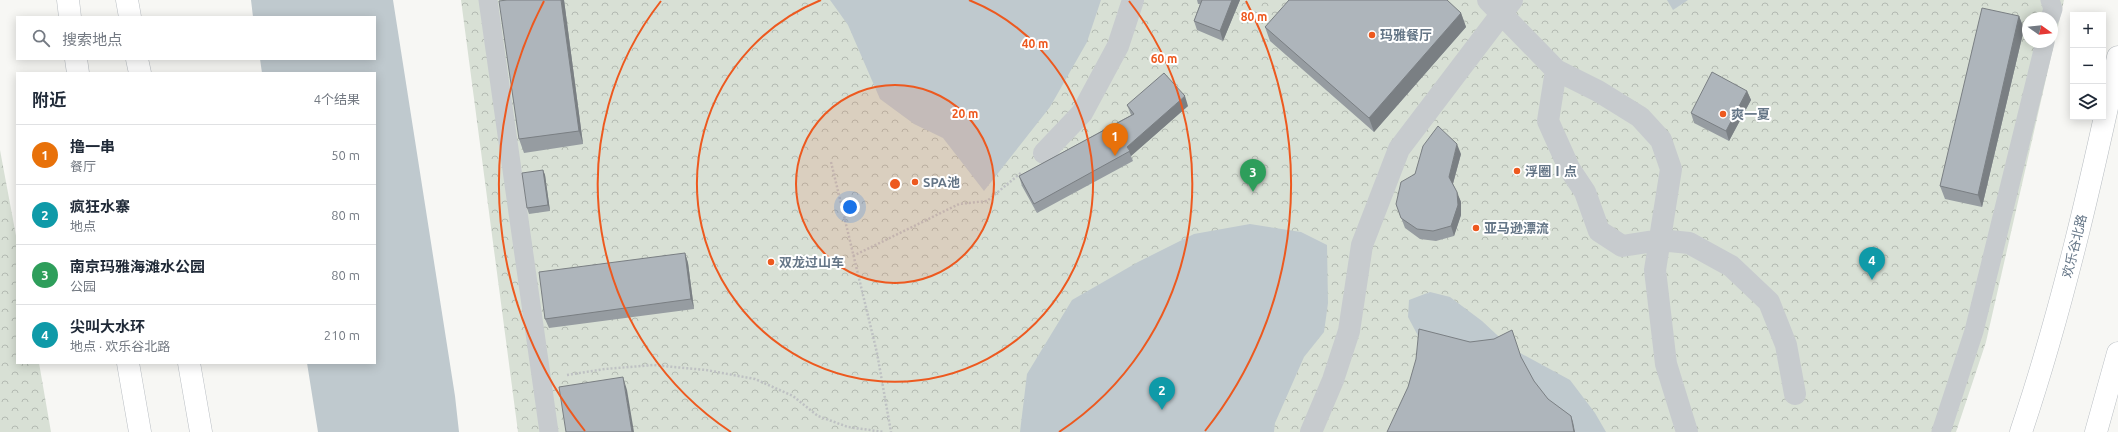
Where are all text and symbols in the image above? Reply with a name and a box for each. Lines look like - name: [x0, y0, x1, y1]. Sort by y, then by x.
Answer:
- text: 80 m: [1241, 10, 1267, 23]
- north arrow: [2022, 12, 2058, 48]
- map controls: [2070, 12, 2106, 120]
- button: +: [2070, 12, 2106, 48]
- search box: [16, 16, 376, 60]
- icon: search: [30, 27, 52, 49]
- place label: 玛雅餐厅: [1380, 28, 1432, 42]
- marker: 玛雅餐厅: [1367, 30, 1377, 40]
- text: 搜索地点: [62, 31, 122, 48]
- text: 40 m: [1022, 37, 1048, 50]
- button: −: [2070, 48, 2106, 84]
- text: 60 m: [1151, 52, 1177, 65]
- button: layers: [2070, 84, 2106, 120]
- text: 附近: [32, 90, 66, 109]
- text: 4个结果: [314, 92, 360, 106]
- text: 20 m: [952, 107, 978, 120]
- place label: 爽一夏: [1731, 107, 1770, 121]
- marker: 爽一夏: [1718, 109, 1728, 119]
- pin: 1: [1102, 123, 1128, 156]
- text: 撸一串: [70, 138, 115, 155]
- text: 1: [41, 148, 49, 162]
- text: 50 m: [331, 148, 360, 162]
- text: 餐厅: [70, 159, 96, 173]
- pin: 3: [1240, 159, 1266, 192]
- place label: 浮圈Ⅰ点: [1525, 164, 1577, 178]
- marker: 浮圈Ⅰ点: [1512, 166, 1522, 176]
- place label: SPA池: [923, 175, 960, 189]
- centre of rings: [888, 177, 902, 191]
- marker: SPA池: [910, 177, 920, 187]
- your location: [840, 197, 860, 217]
- text: 疯狂水寨: [70, 198, 130, 215]
- text: 2: [41, 208, 49, 222]
- text: 80 m: [331, 208, 360, 222]
- street label: 欢乐谷北路: [2059, 213, 2089, 279]
- text: 地点: [70, 219, 96, 233]
- place label: 亚马逊漂流: [1484, 221, 1549, 235]
- marker: 亚马逊漂流: [1471, 223, 1481, 233]
- pin: 4: [1859, 247, 1885, 280]
- place label: 双龙过山车: [779, 255, 844, 269]
- marker: 双龙过山车: [766, 257, 776, 267]
- text: 南京玛雅海滩水公园: [70, 258, 205, 275]
- text: 3: [41, 268, 49, 282]
- text: 80 m: [331, 268, 360, 282]
- text: 公园: [70, 279, 96, 293]
- text: 尖叫大水环: [70, 318, 145, 335]
- text: 4: [41, 328, 49, 342]
- text: 210 m: [324, 328, 360, 342]
- text: 地点 · 欢乐谷北路: [70, 339, 170, 353]
- pin: 2: [1149, 377, 1175, 410]

